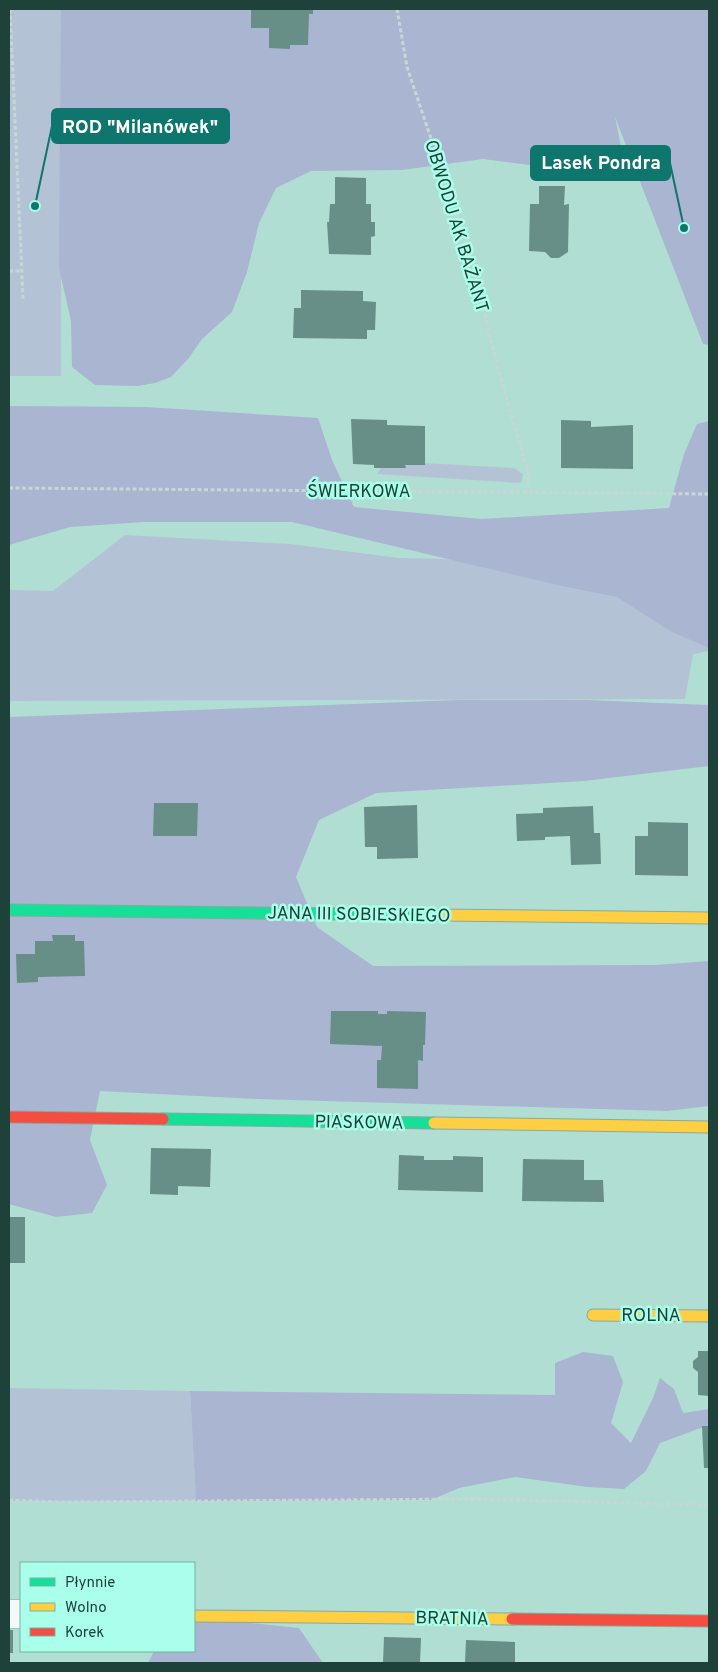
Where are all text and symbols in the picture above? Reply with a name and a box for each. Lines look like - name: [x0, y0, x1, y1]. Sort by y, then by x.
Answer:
- callout: ROD "Milanówek": [52, 109, 229, 143]
- text: ROD "Milanówek": [62, 116, 218, 140]
- street label: OBWODU AK BAŻANT: [418, 137, 495, 316]
- callout: Lasek Pondra: [531, 146, 670, 180]
- text: Lasek Pondra: [541, 152, 661, 176]
- street label: ŚWIERKOWA: [307, 479, 411, 504]
- street label: JANA III SOBIESKIEGO: [267, 902, 451, 929]
- street label: PIASKOWA: [314, 1111, 404, 1136]
- street label: ROLNA: [621, 1305, 681, 1328]
- legend: [20, 1562, 195, 1652]
- text: Płynnie: [65, 1574, 115, 1593]
- text: Wolno: [65, 1599, 107, 1618]
- street label: BRATNIA: [415, 1607, 489, 1632]
- text: Korek: [65, 1624, 104, 1643]

